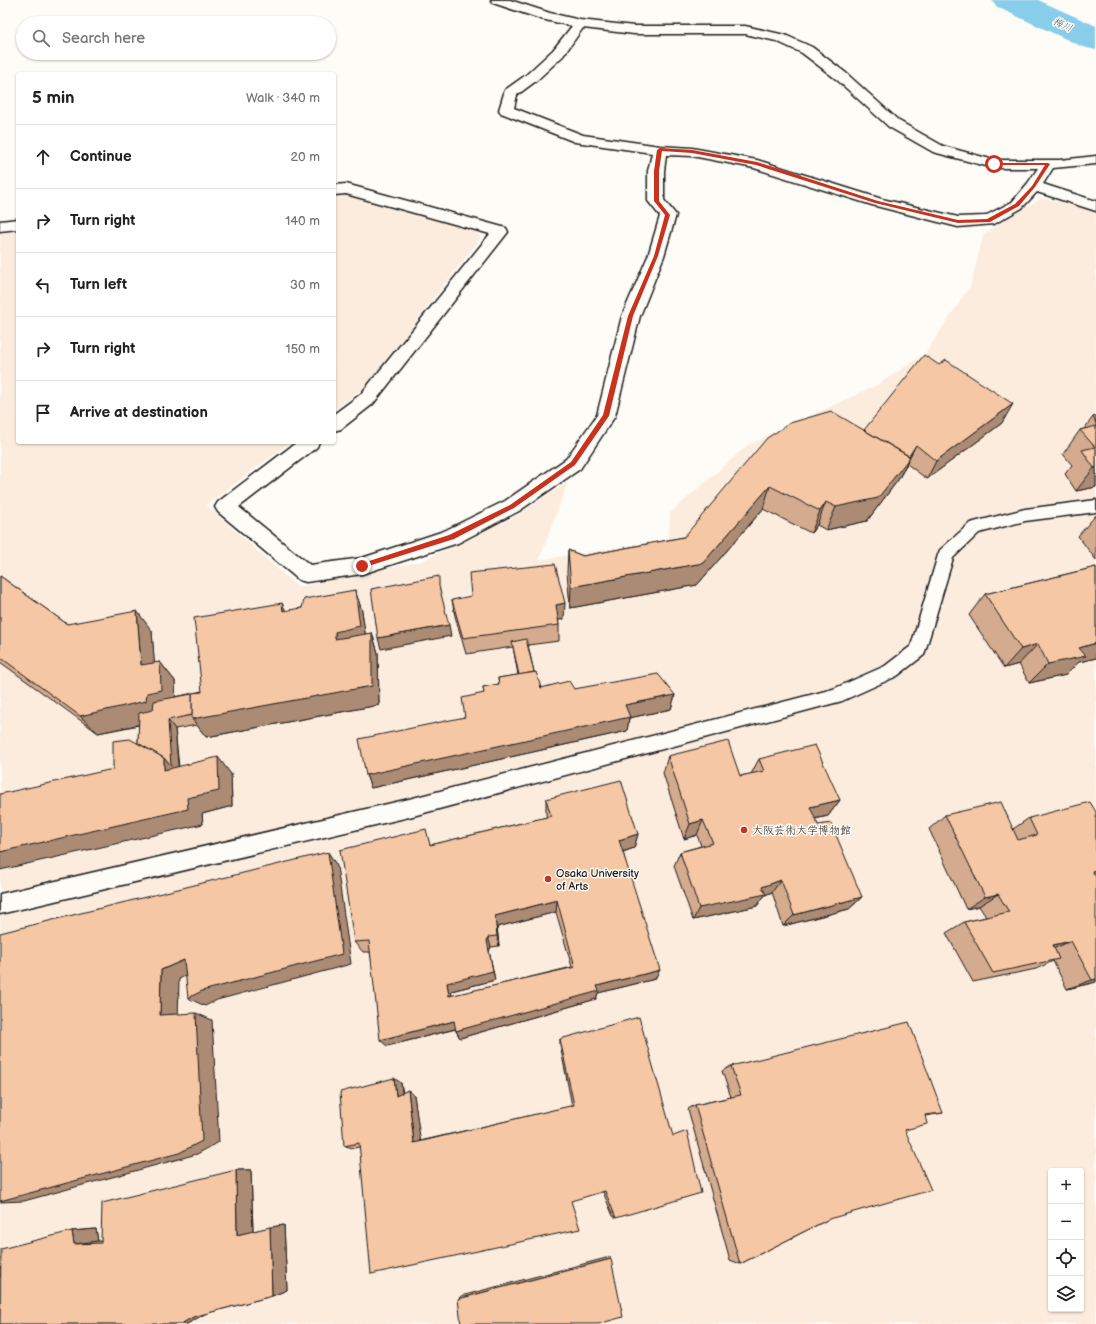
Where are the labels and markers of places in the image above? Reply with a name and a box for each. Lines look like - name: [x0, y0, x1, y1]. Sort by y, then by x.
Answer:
- place label: 大阪芸術大学博物館: [752, 824, 851, 837]
- marker: 大阪芸術大学博物館: [739, 825, 749, 835]
- place label: Osaka University of Arts: [556, 867, 639, 893]
- marker: Osaka University of Arts: [543, 874, 553, 884]

